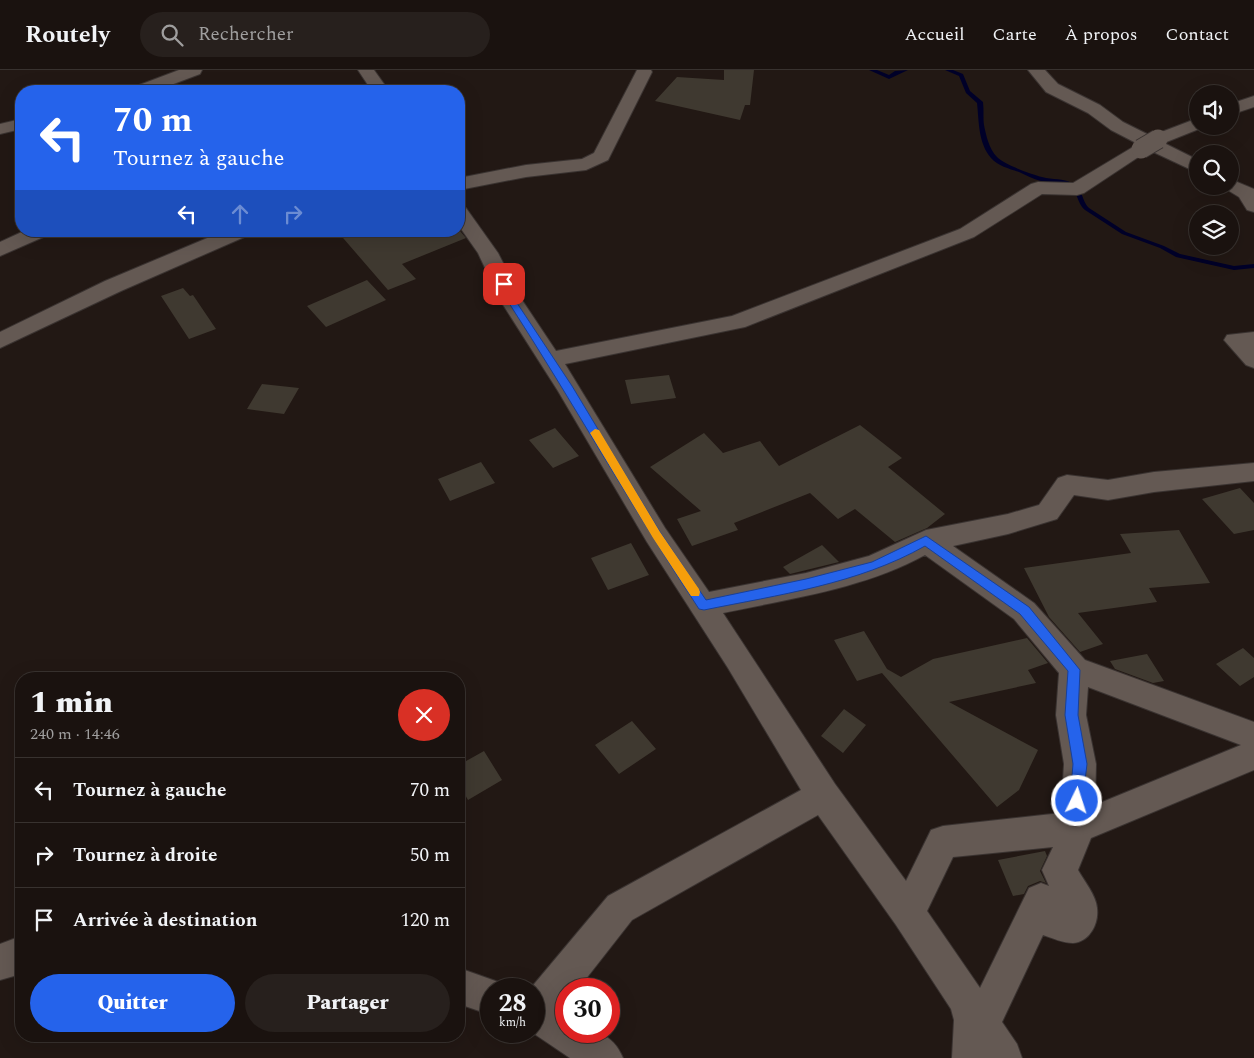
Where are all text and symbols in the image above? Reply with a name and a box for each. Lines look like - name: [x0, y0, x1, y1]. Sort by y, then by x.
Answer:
- search box: [140, 12, 490, 57]
- text: Routely: [25, 17, 110, 53]
- text: Rechercher: [198, 20, 293, 49]
- icon: search: [158, 21, 186, 49]
- text: Accueil: [904, 21, 965, 48]
- text: Carte: [993, 21, 1037, 48]
- text: À propos: [1065, 21, 1138, 48]
- text: Contact: [1166, 21, 1229, 48]
- map controls: [1189, 85, 1239, 255]
- button: sound: [1189, 85, 1239, 135]
- text: 70 m: [113, 94, 193, 147]
- icon: left: [30, 105, 95, 170]
- text: Tournez à gauche: [113, 142, 284, 175]
- button: search: [1189, 145, 1239, 195]
- icon: left: [173, 200, 201, 228]
- icon: ahead: [226, 200, 254, 228]
- icon: right: [279, 200, 307, 228]
- button: layers: [1189, 205, 1239, 255]
- pin: [483, 263, 525, 305]
- icon: arrive: [490, 270, 518, 298]
- text: 1 min: [30, 680, 113, 726]
- button: close: [398, 689, 450, 741]
- text: 240 m · 14:46: [30, 722, 120, 746]
- position arrow: [1050, 774, 1102, 826]
- icon: left: [30, 776, 58, 804]
- text: Tournez à gauche: [73, 776, 226, 805]
- text: 70 m: [410, 776, 450, 805]
- icon: right: [30, 841, 58, 869]
- text: Tournez à droite: [73, 841, 217, 870]
- text: 50 m: [410, 841, 450, 870]
- icon: arrive: [30, 906, 58, 934]
- text: Arrivée à destination: [73, 906, 257, 935]
- text: 120 m: [400, 906, 450, 935]
- button: Quitter: [30, 974, 235, 1032]
- button: Partager: [245, 974, 450, 1032]
- speed limit sign: 30: [555, 978, 620, 1043]
- text: 28: [498, 985, 527, 1023]
- text: km/h: [499, 1013, 526, 1032]

